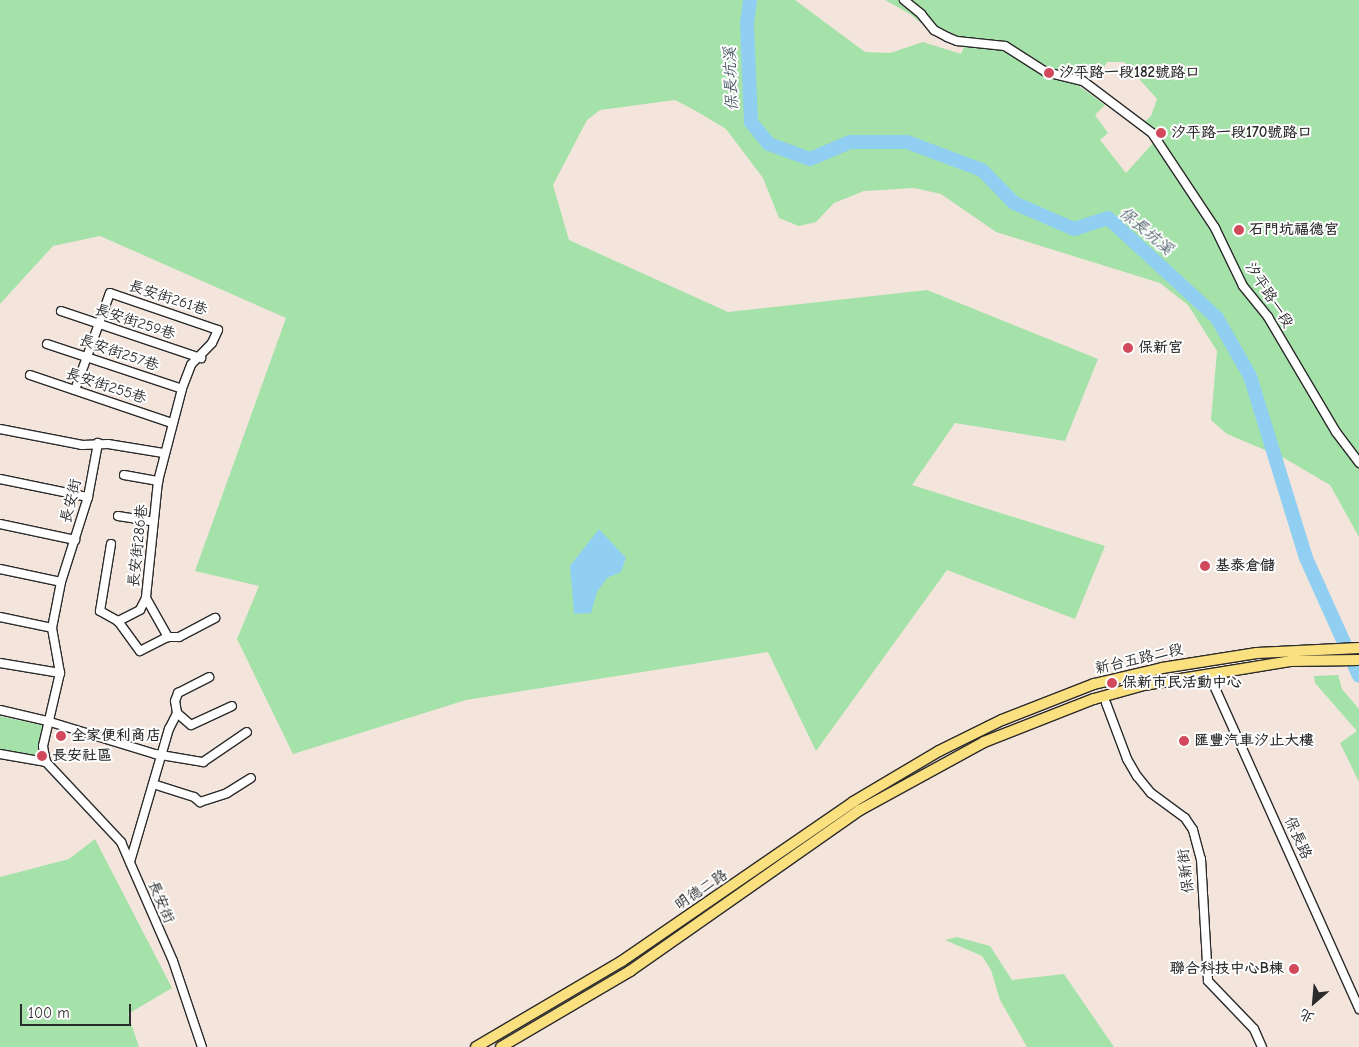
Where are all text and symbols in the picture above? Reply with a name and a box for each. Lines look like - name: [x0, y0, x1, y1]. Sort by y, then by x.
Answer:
- water label: 保長坑溪: [720, 47, 742, 111]
- place label: 汐平路一段182號路口: [1059, 64, 1200, 82]
- marker: 汐平路一段182號路口: [1043, 67, 1055, 79]
- place label: 汐平路一段170號路口: [1171, 124, 1312, 142]
- marker: 汐平路一段170號路口: [1155, 127, 1167, 139]
- water label: 保長坑溪: [1115, 203, 1177, 259]
- place label: 石門坑福德宮: [1249, 221, 1339, 239]
- marker: 石門坑福德宮: [1233, 224, 1245, 236]
- street label: 汐平路一段: [1241, 259, 1297, 331]
- street label: 長安街261巷: [126, 277, 210, 319]
- street label: 長安街259巷: [92, 300, 178, 344]
- street label: 長安街257巷: [77, 331, 161, 375]
- place label: 保新宮: [1138, 339, 1183, 357]
- marker: 保新宮: [1122, 342, 1134, 354]
- street label: 長安街255巷: [63, 364, 149, 408]
- street label: 長安街: [57, 477, 85, 525]
- street label: 長安街286巷: [125, 503, 151, 589]
- place label: 基泰倉儲: [1215, 557, 1275, 575]
- marker: 基泰倉儲: [1199, 560, 1211, 572]
- street label: 新台五路二段: [1093, 640, 1185, 678]
- place label: 保新市民活動中心: [1122, 674, 1242, 692]
- marker: 保新市民活動中心: [1106, 677, 1118, 689]
- place label: 全家便利商店: [71, 727, 161, 745]
- marker: 全家便利商店: [55, 730, 67, 742]
- place label: 匯豐汽車汐止大樓: [1194, 732, 1314, 750]
- marker: 匯豐汽車汐止大樓: [1178, 735, 1190, 747]
- place label: 長安社區: [52, 747, 112, 765]
- marker: 長安社區: [36, 750, 48, 762]
- street label: 保長路: [1281, 814, 1315, 862]
- street label: 保新街: [1174, 848, 1198, 894]
- street label: 明德二路: [671, 866, 731, 914]
- street label: 長安街: [144, 878, 178, 926]
- place label: 聯合科技中心B棟: [1170, 960, 1284, 978]
- marker: 聯合科技中心B棟: [1288, 963, 1300, 975]
- north arrow: [1289, 977, 1339, 1027]
- scale bar: [22, 994, 134, 1026]
- text: 100 m: [28, 1004, 70, 1022]
- text: 北: [1297, 1005, 1317, 1027]

